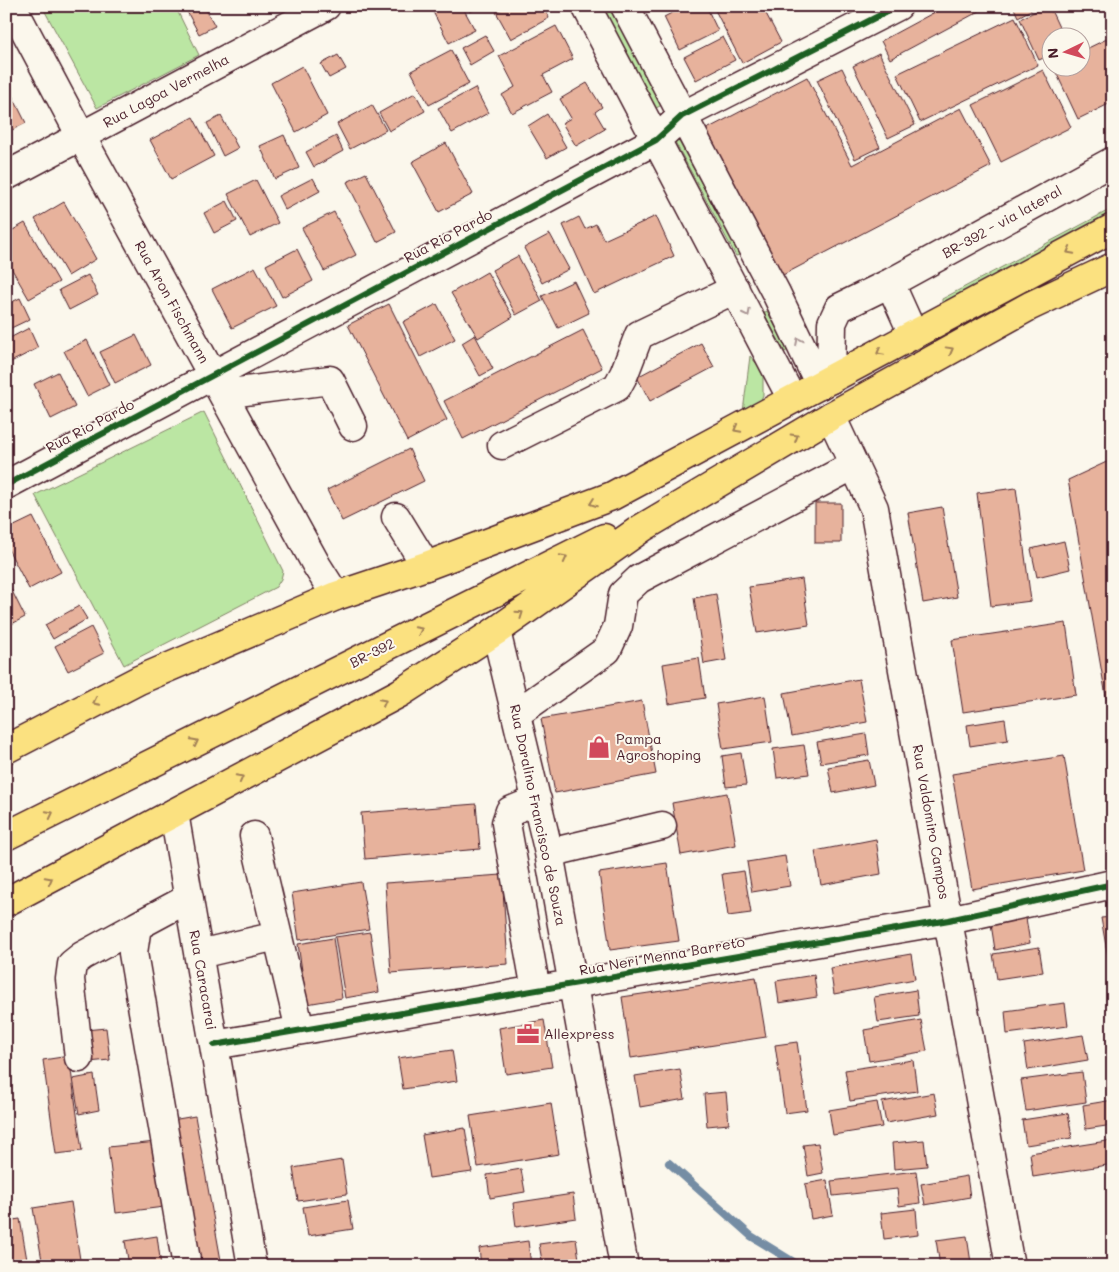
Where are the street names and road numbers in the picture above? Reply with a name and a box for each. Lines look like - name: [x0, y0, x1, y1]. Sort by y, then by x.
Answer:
- street label: Rua Lagoa Vermelha: [99, 49, 232, 132]
- street label: BR-392 - via lateral: [939, 181, 1065, 262]
- street label: Rua Rio Pardo: [400, 204, 495, 267]
- street label: Rua Aron Fischmann: [131, 237, 214, 367]
- street label: Rua Rio Pardo: [42, 394, 137, 457]
- street label: BR-392: [346, 633, 397, 672]
- street label: Rua Doralino Francisco de Souza: [506, 702, 571, 927]
- street label: Rua Valdomiro Campos: [908, 743, 954, 901]
- street label: Rua Caracarai: [185, 928, 222, 1031]
- street label: Rua Neri Menna Barreto: [578, 932, 746, 979]

